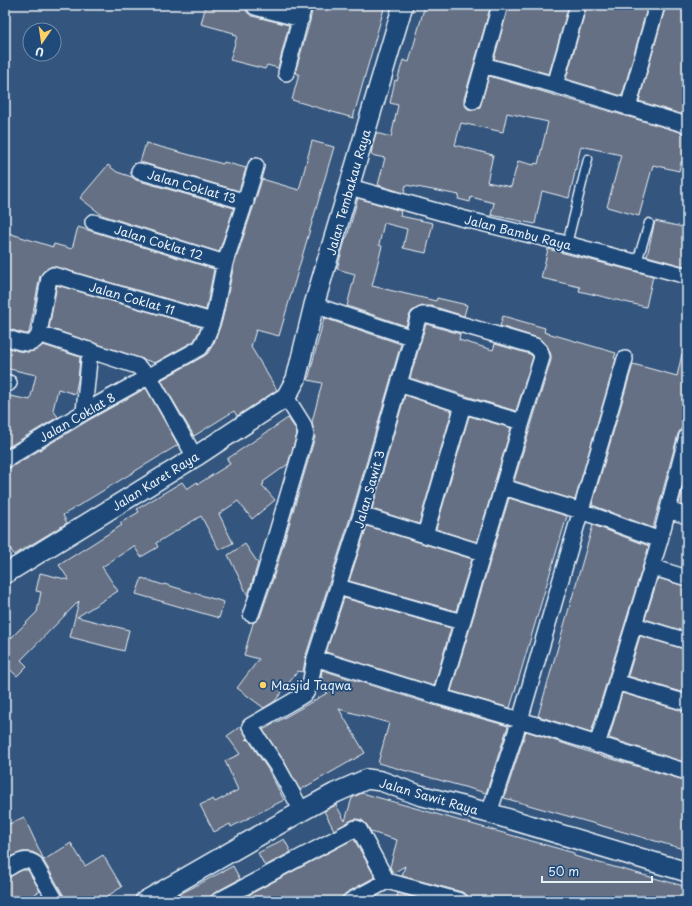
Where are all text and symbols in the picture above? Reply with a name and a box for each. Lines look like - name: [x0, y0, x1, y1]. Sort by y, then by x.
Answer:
- north arrow: [22, 22, 62, 62]
- text: U: [34, 43, 46, 61]
- street label: Jalan Tembakau Raya: [321, 127, 375, 257]
- street label: Jalan Coklat 13: [145, 165, 239, 207]
- street label: Jalan Bambu Raya: [463, 210, 574, 254]
- street label: Jalan Coklat 12: [112, 220, 206, 264]
- street label: Jalan Coklat 11: [87, 277, 177, 319]
- street label: Jalan Coklat 8: [36, 388, 118, 446]
- street label: Jalan Karet Raya: [108, 447, 202, 515]
- street label: Jalan Sawit 3: [349, 448, 389, 530]
- place label: Masjid Taqwa: [271, 676, 352, 694]
- marker: Masjid Taqwa: [258, 680, 268, 690]
- street label: Jalan Sawit Raya: [377, 773, 481, 819]
- scale bar: [542, 858, 652, 884]
- text: 50 m: [548, 862, 579, 880]

